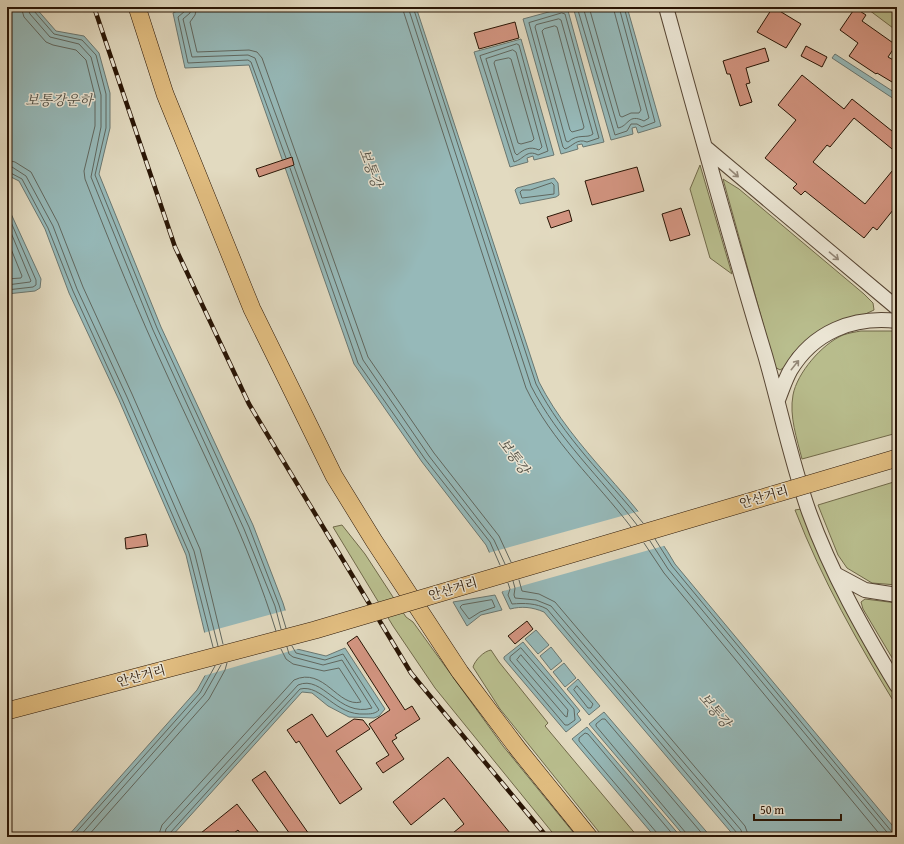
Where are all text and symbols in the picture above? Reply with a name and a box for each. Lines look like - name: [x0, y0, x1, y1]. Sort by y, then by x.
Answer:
- water label: 보통강운하: [25, 90, 94, 110]
- water label: 보통강: [355, 146, 388, 193]
- one-way arrow: [729, 168, 739, 178]
- one-way arrow: [829, 251, 839, 260]
- one-way arrow: [791, 359, 799, 370]
- water label: 보통강: [494, 434, 536, 480]
- street label: 안산거리: [737, 481, 791, 513]
- street label: 안산거리: [426, 573, 480, 605]
- street label: 안산거리: [114, 660, 168, 692]
- water label: 보통강: [694, 688, 737, 734]
- scale bar: [754, 796, 841, 822]
- text: 50 m: [760, 801, 784, 818]

